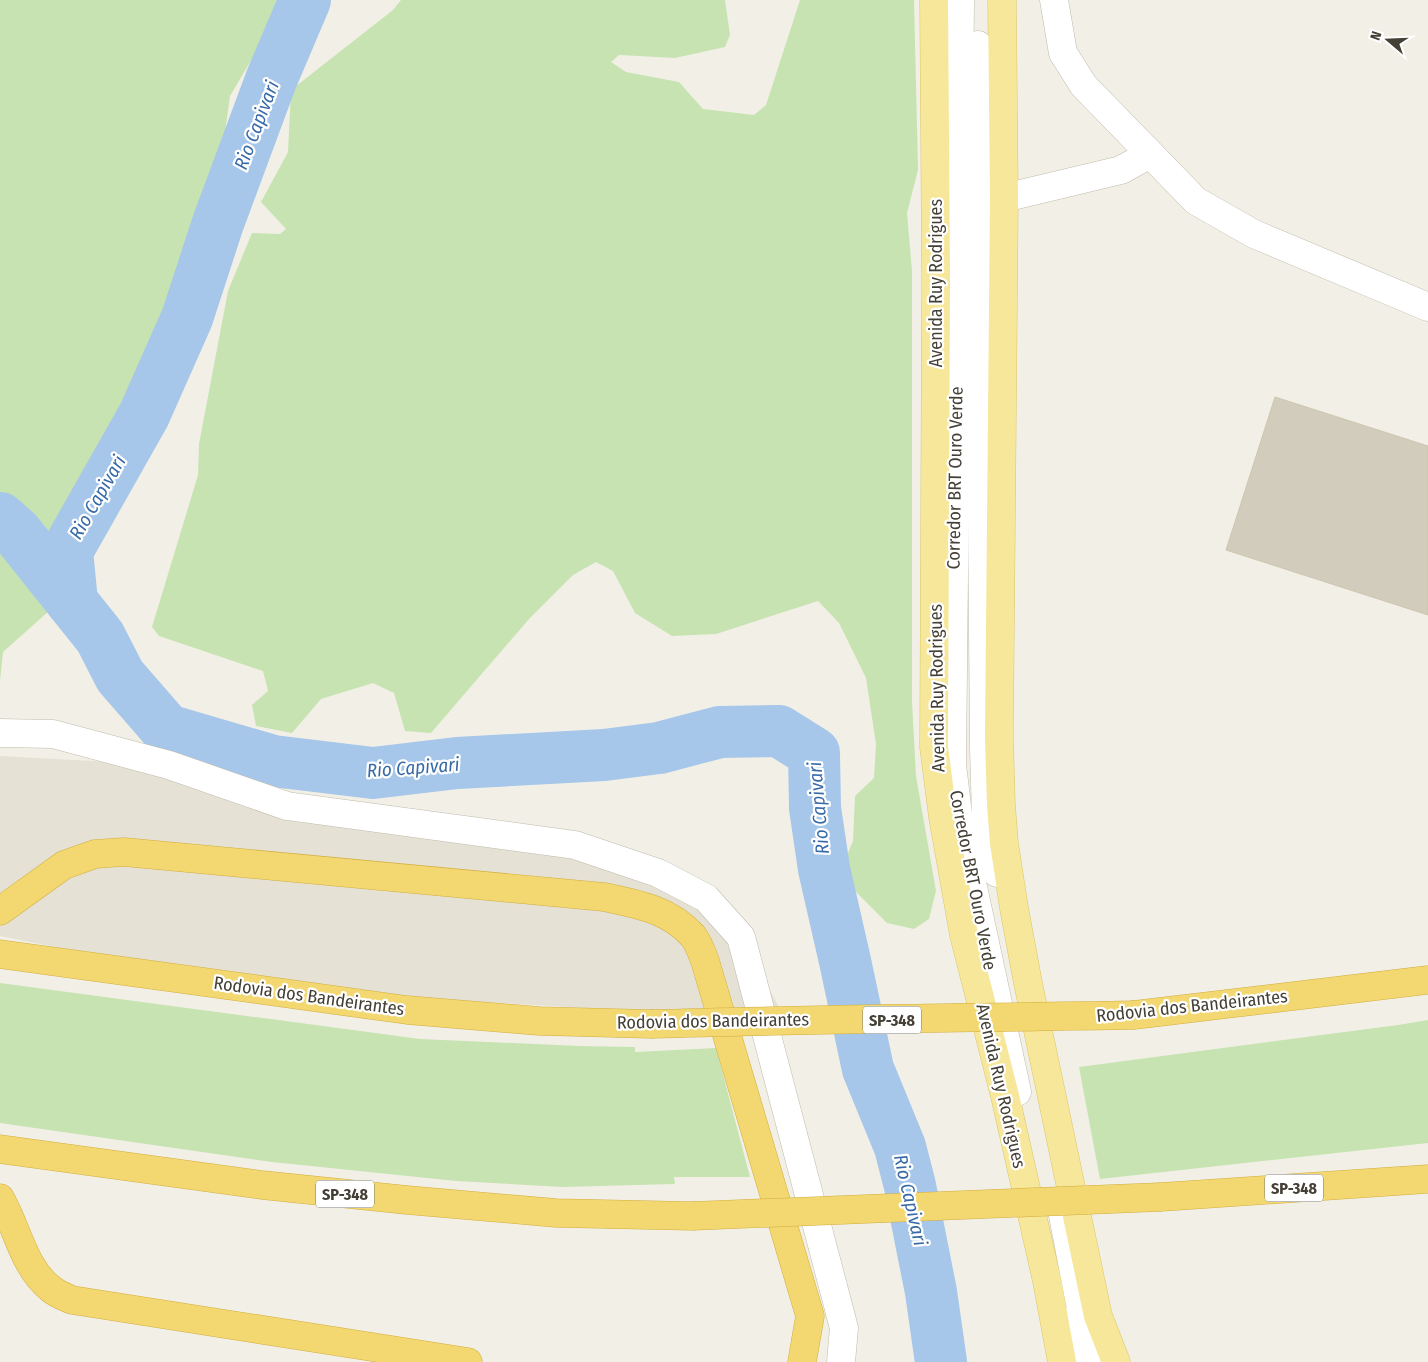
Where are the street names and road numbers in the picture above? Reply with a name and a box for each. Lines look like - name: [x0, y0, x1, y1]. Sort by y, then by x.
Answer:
- street label: Avenida Ruy Rodrigues: [925, 199, 947, 367]
- street label: Corredor BRT Ouro Verde: [942, 386, 968, 570]
- street label: Avenida Ruy Rodrigues: [925, 603, 949, 772]
- street label: Corredor BRT Ouro Verde: [945, 788, 1001, 972]
- street label: Rodovia dos Bandeirantes: [212, 972, 406, 1020]
- street label: Rodovia dos Bandeirantes: [1095, 985, 1289, 1027]
- street label: Avenida Ruy Rodrigues: [971, 1002, 1031, 1171]
- road number: SP-348: [863, 1006, 921, 1034]
- street label: Rodovia dos Bandeirantes: [617, 1008, 810, 1034]
- road number: SP-348: [1265, 1174, 1323, 1202]
- road number: SP-348: [316, 1180, 374, 1208]

